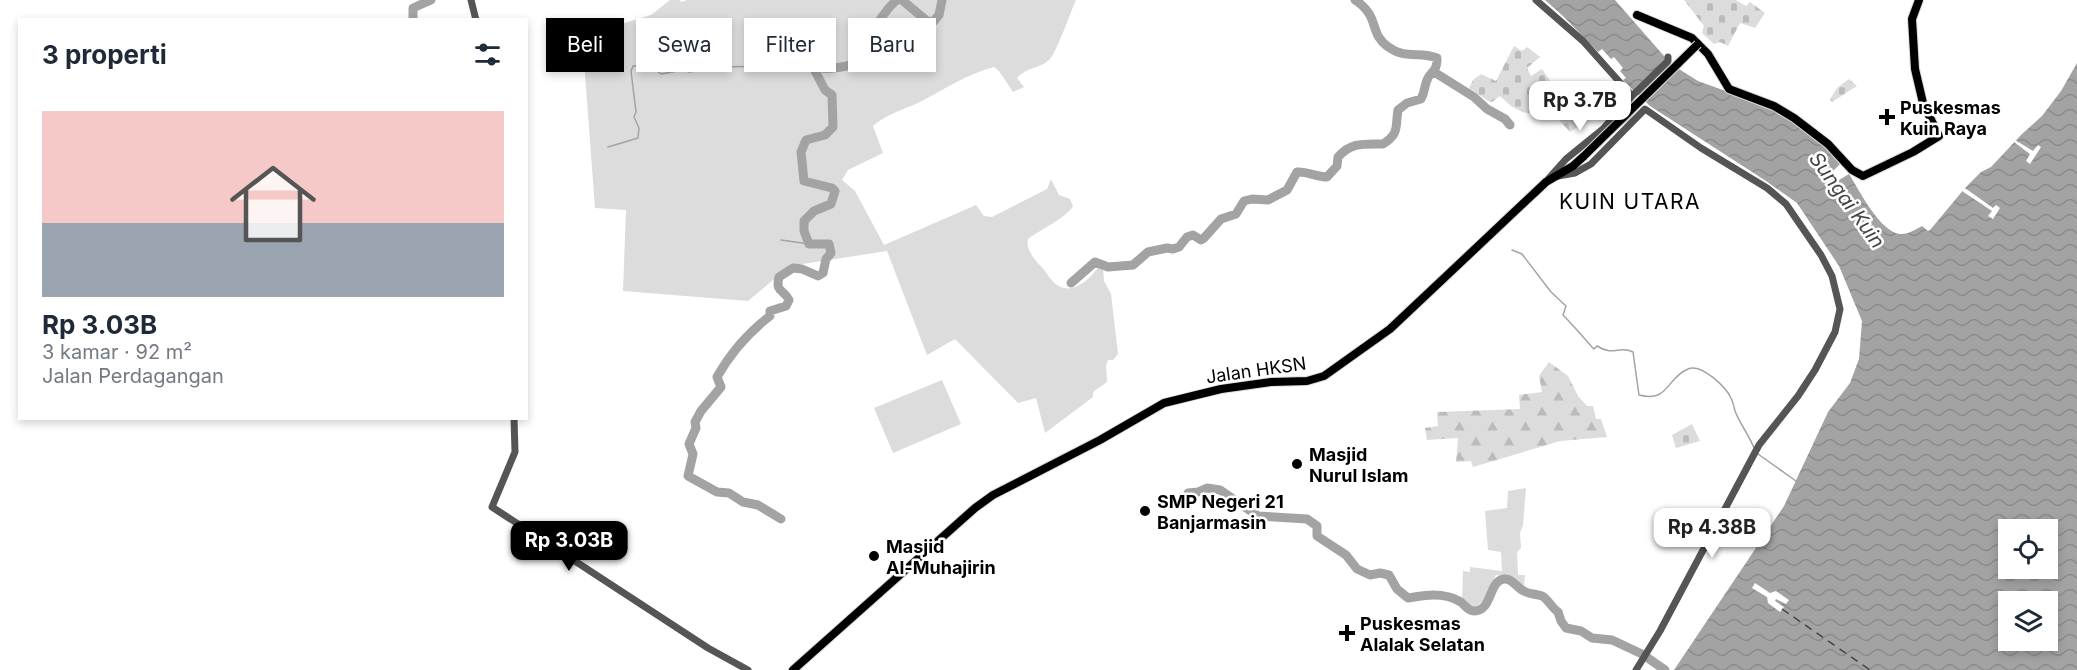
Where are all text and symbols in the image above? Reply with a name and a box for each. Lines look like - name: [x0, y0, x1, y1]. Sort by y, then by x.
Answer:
- chip: Beli: [546, 18, 624, 72]
- chip: Sewa: [636, 18, 732, 72]
- chip: Filter: [744, 18, 836, 72]
- chip: Baru: [848, 18, 936, 72]
- icon: filters: [471, 38, 504, 71]
- text: 3 properti: [42, 39, 167, 70]
- pin: Rp 3.7B: [1525, 81, 1635, 132]
- text: Rp 3.7B: [1543, 88, 1617, 112]
- place label: Puskesmas Kuin Raya: [1900, 97, 2001, 139]
- marker: Puskesmas Kuin Raya: [1878, 108, 1896, 126]
- water label: Sungai Kuin: [1804, 147, 1890, 253]
- icon: home: [219, 150, 327, 258]
- district label: KUIN UTARA: [1559, 189, 1701, 214]
- text: Rp 3.03B: [42, 309, 157, 340]
- text: 3 kamar · 92 m²: [42, 340, 192, 364]
- street label: Jalan HKSN: [1205, 353, 1307, 387]
- text: Jalan Perdagangan: [42, 364, 224, 388]
- place label: Masjid Nurul Islam: [1309, 444, 1409, 486]
- marker: Masjid Nurul Islam: [1290, 457, 1304, 471]
- place label: SMP Negeri 21 Banjarmasin: [1157, 491, 1284, 533]
- marker: SMP Negeri 21 Banjarmasin: [1138, 504, 1152, 518]
- pin: Rp 4.38B: [1650, 508, 1774, 559]
- text: Rp 4.38B: [1668, 515, 1756, 539]
- map controls: [1998, 519, 2058, 651]
- button: locate: [1998, 519, 2058, 579]
- pin: Rp 3.03B: [507, 521, 631, 572]
- text: Rp 3.03B: [525, 528, 613, 552]
- place label: Masjid Al-Muhajirin: [886, 536, 996, 578]
- marker: Masjid Al-Muhajirin: [867, 549, 881, 563]
- button: layers: [1998, 591, 2058, 651]
- place label: Puskesmas Alalak Selatan: [1360, 613, 1485, 655]
- marker: Puskesmas Alalak Selatan: [1338, 624, 1356, 642]

